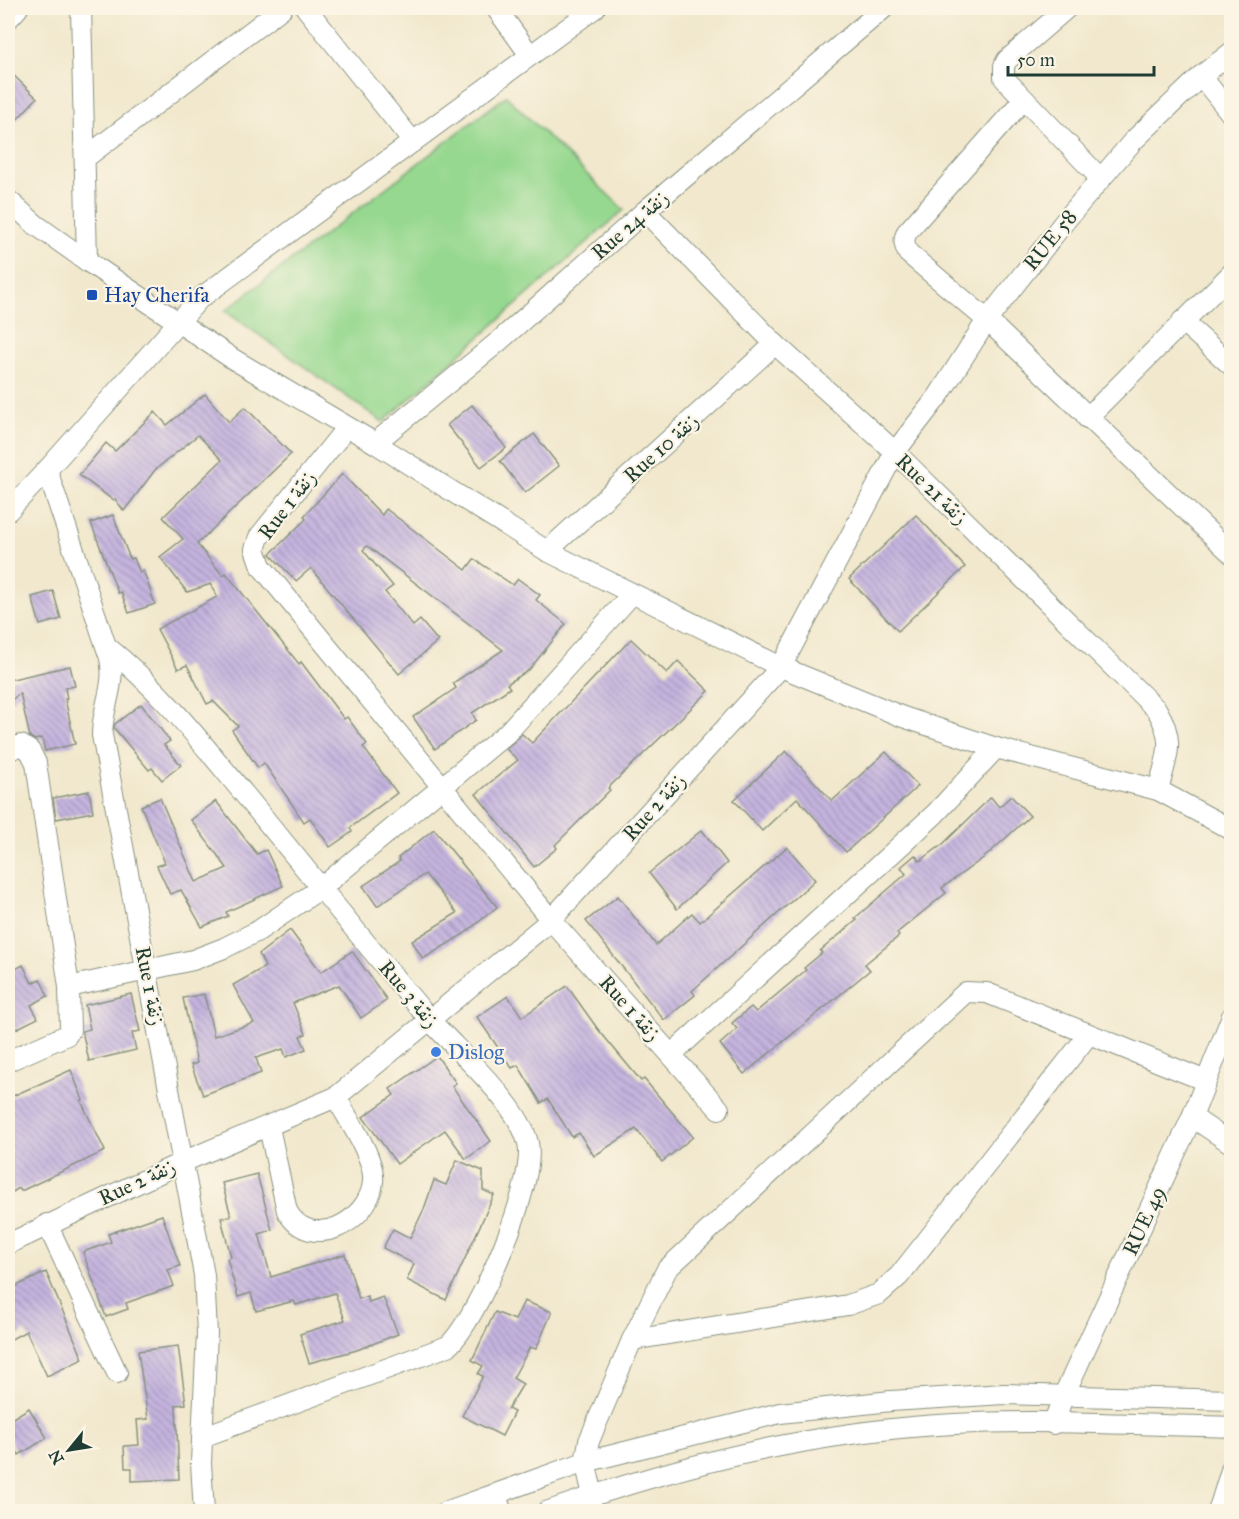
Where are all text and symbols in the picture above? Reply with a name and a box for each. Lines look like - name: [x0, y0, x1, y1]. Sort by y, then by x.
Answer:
- scale bar: [1008, 39, 1154, 77]
- text: 50 m: [1017, 49, 1055, 71]
- street label: Rue 24 زنقة: [586, 184, 674, 266]
- street label: RUE 58: [1018, 204, 1082, 276]
- place label: Hay Cherifa: [104, 282, 210, 308]
- marker: Hay Cherifa: [85, 288, 99, 302]
- street label: Rue 10 زنقة: [618, 407, 704, 489]
- street label: Rue 21 زنقة: [890, 448, 974, 530]
- street label: Rue 1 زنقة: [252, 465, 322, 545]
- street label: Rue 2 زنقة: [617, 768, 691, 846]
- street label: Rue 1 زنقة: [130, 944, 170, 1028]
- street label: Rue 3 زنقة: [373, 955, 445, 1033]
- street label: Rue 1 زنقة: [594, 970, 666, 1046]
- place label: Dislog: [448, 1039, 504, 1065]
- marker: Dislog: [429, 1045, 443, 1059]
- street label: Rue 2 زنقة: [94, 1153, 180, 1211]
- street label: RUE 49: [1117, 1182, 1171, 1260]
- north arrow: [39, 1420, 99, 1480]
- text: N: [45, 1446, 68, 1468]

